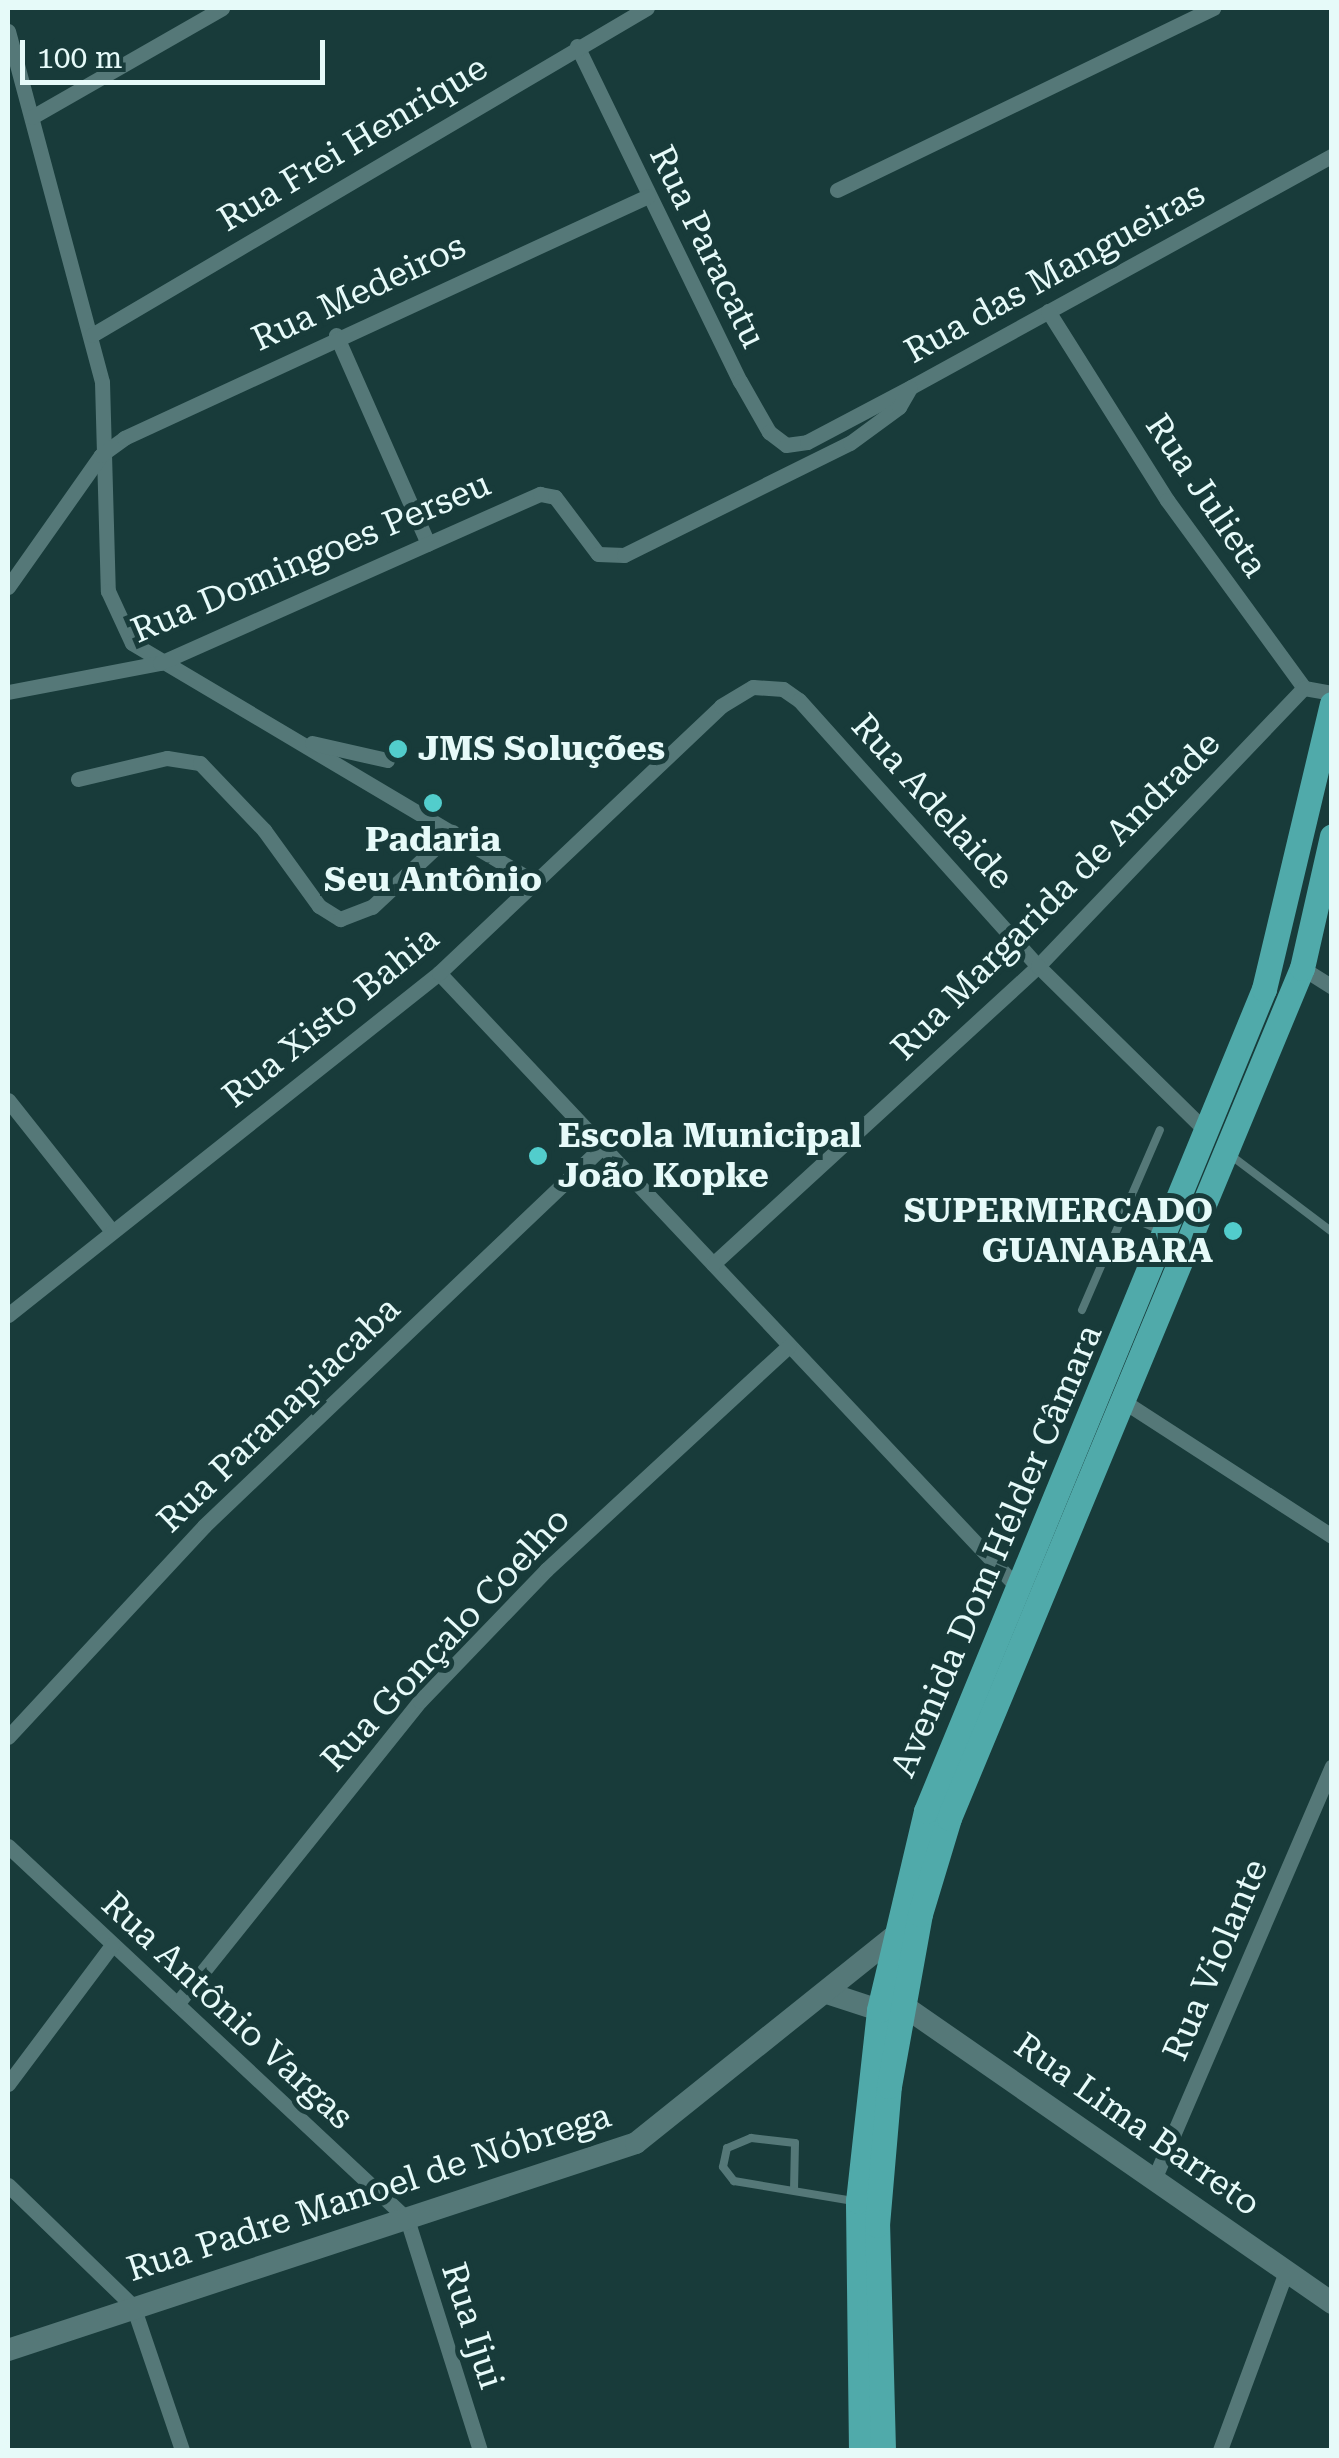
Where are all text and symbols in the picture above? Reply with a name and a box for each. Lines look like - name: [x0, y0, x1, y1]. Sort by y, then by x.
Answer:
- scale bar: [25, 20, 330, 82]
- text: 100 m: [37, 40, 122, 75]
- street label: Rua Frei Henrique: [211, 47, 495, 241]
- street label: Rua Paracatu: [640, 139, 774, 355]
- street label: Rua das Mangueiras: [898, 173, 1212, 373]
- street label: Rua Medeiros: [246, 225, 472, 361]
- street label: Rua Julieta: [1136, 407, 1276, 585]
- street label: Rua Domingoes Perseu: [125, 463, 497, 653]
- street label: Rua Adelaide: [842, 706, 1022, 898]
- street label: Rua Margarida de Andrade: [883, 723, 1229, 1069]
- place label: JMS Soluções: [418, 728, 665, 770]
- marker: JMS Soluções: [387, 738, 409, 760]
- marker: Padaria Seu Antônio: [422, 792, 444, 814]
- place label: Padaria Seu Antônio: [324, 819, 542, 901]
- street label: Rua Xisto Bahia: [215, 917, 447, 1117]
- place label: Escola Municipal João Kopke: [558, 1115, 861, 1197]
- marker: Escola Municipal João Kopke: [527, 1145, 549, 1167]
- place label: SUPERMERCADO GUANABARA: [904, 1190, 1213, 1272]
- marker: SUPERMERCADO GUANABARA: [1222, 1220, 1244, 1242]
- street label: Rua Paranapiacaba: [149, 1288, 409, 1542]
- street label: Avenida Dom Hélder Câmara: [883, 1319, 1111, 1783]
- street label: Rua Gonçalo Coelho: [313, 1499, 579, 1781]
- street label: Rua Violante: [1155, 1853, 1277, 2067]
- street label: Rua Antônio Vargas: [93, 1884, 361, 2138]
- street label: Rua Lima Barreto: [1006, 2025, 1268, 2225]
- street label: Rua Padre Manoel de Nóbrega: [122, 2095, 616, 2291]
- street label: Rua Ijui: [432, 2258, 512, 2394]

